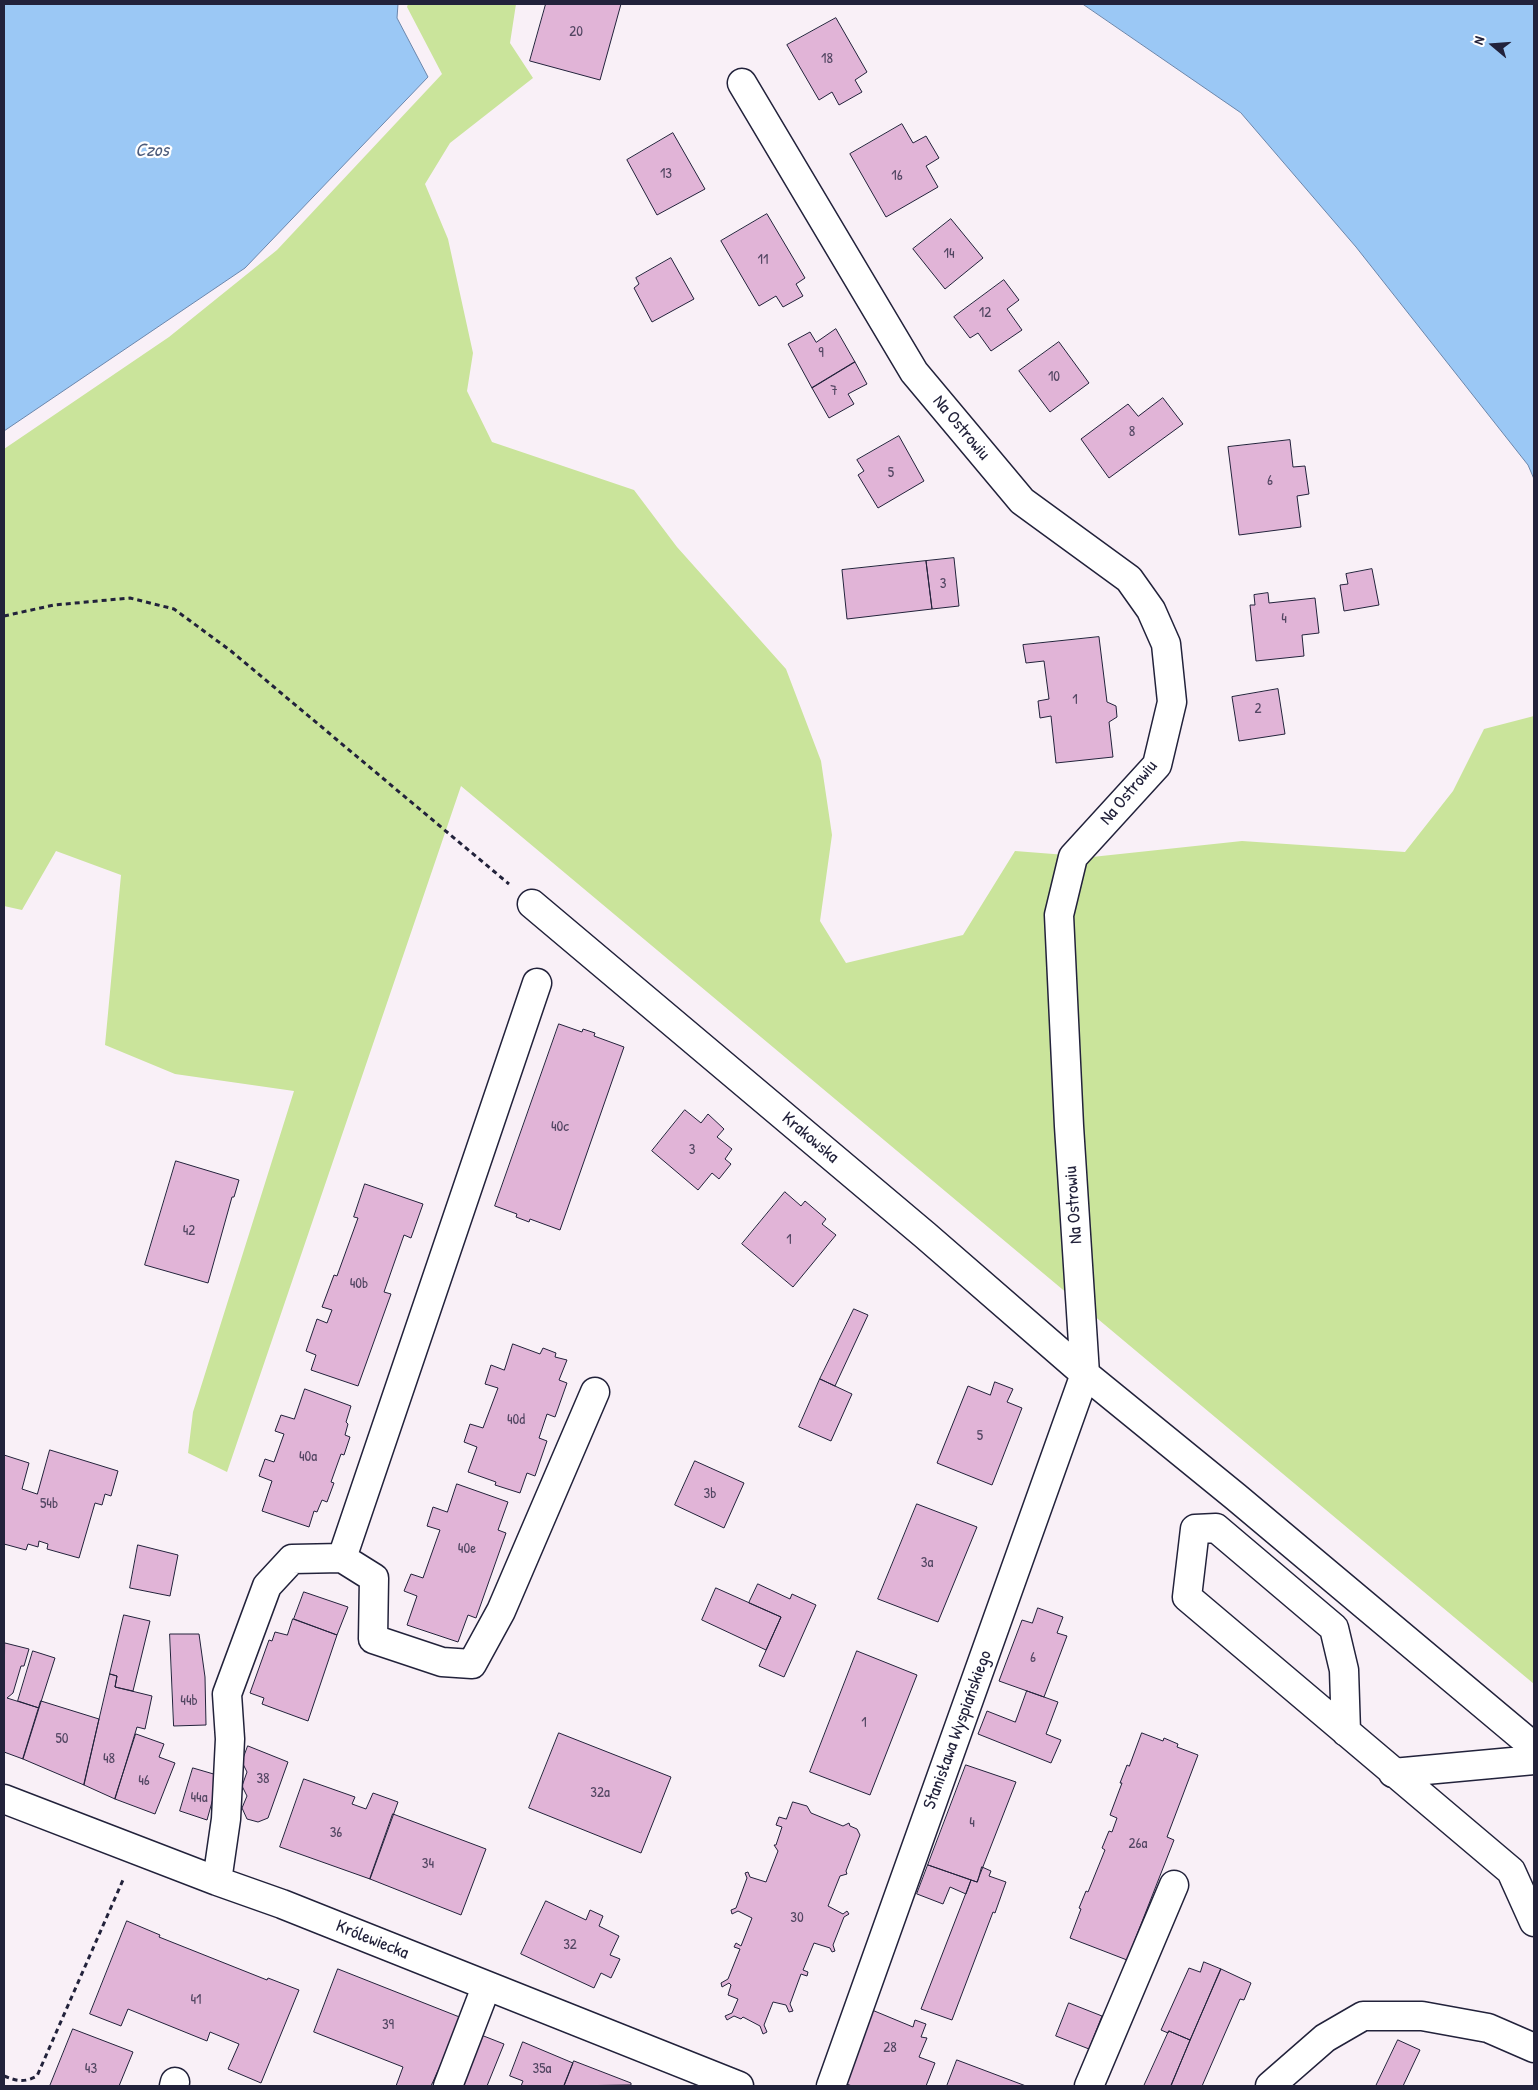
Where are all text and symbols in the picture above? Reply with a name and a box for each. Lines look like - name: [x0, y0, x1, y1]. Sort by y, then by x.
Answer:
- north arrow: [1468, 20, 1518, 70]
- house number: 20: [569, 23, 583, 41]
- text: N: [1468, 34, 1488, 47]
- house number: 18: [821, 50, 833, 68]
- water label: Czos: [135, 140, 169, 162]
- house number: 13: [660, 165, 672, 183]
- house number: 16: [891, 167, 903, 185]
- house number: 14: [943, 245, 955, 263]
- house number: 11: [758, 251, 768, 269]
- house number: 12: [979, 304, 991, 322]
- house number: 9: [818, 344, 824, 362]
- house number: 10: [1048, 368, 1060, 386]
- house number: 7: [830, 382, 838, 400]
- street label: Na Ostrowiu: [928, 391, 994, 465]
- house number: 8: [1129, 423, 1135, 441]
- house number: 5: [888, 464, 894, 482]
- house number: 6: [1267, 472, 1273, 490]
- house number: 3: [940, 575, 946, 593]
- house number: 4: [1281, 610, 1287, 628]
- house number: 1: [1072, 691, 1078, 709]
- house number: 2: [1254, 700, 1262, 718]
- street label: Na Ostrowiu: [1096, 756, 1162, 830]
- street label: Krakowska: [777, 1108, 843, 1168]
- house number: 40c: [551, 1118, 569, 1136]
- house number: 3: [689, 1141, 695, 1159]
- street label: Na Ostrowiu: [1061, 1166, 1087, 1244]
- house number: 42: [183, 1222, 195, 1240]
- house number: 1: [786, 1231, 792, 1249]
- house number: 40b: [350, 1275, 368, 1293]
- house number: 40d: [507, 1411, 525, 1429]
- house number: 5: [977, 1427, 983, 1445]
- house number: 40a: [299, 1448, 317, 1466]
- house number: 3b: [704, 1485, 716, 1503]
- house number: 54b: [40, 1495, 58, 1513]
- house number: 40e: [458, 1540, 476, 1558]
- house number: 3a: [921, 1554, 933, 1572]
- street label: Stanisława Wyspiańskiego: [919, 1648, 997, 1812]
- house number: 6: [1030, 1649, 1036, 1667]
- house number: 44b: [180, 1692, 198, 1710]
- house number: 1: [861, 1714, 867, 1732]
- house number: 50: [55, 1730, 69, 1748]
- house number: 48: [103, 1750, 115, 1768]
- house number: 38: [256, 1770, 270, 1788]
- house number: 46: [138, 1772, 150, 1790]
- house number: 32a: [590, 1784, 610, 1802]
- house number: 44a: [190, 1789, 208, 1807]
- house number: 4: [969, 1814, 975, 1832]
- house number: 36: [330, 1824, 342, 1842]
- house number: 26a: [1129, 1835, 1147, 1853]
- house number: 34: [422, 1855, 434, 1873]
- house number: 30: [790, 1909, 804, 1927]
- street label: Królewiecka: [332, 1916, 412, 1964]
- house number: 32: [563, 1936, 577, 1954]
- house number: 41: [190, 1991, 202, 2009]
- house number: 39: [382, 2016, 394, 2034]
- house number: 28: [883, 2039, 897, 2057]
- house number: 43: [85, 2060, 97, 2078]
- house number: 35a: [533, 2060, 551, 2078]

